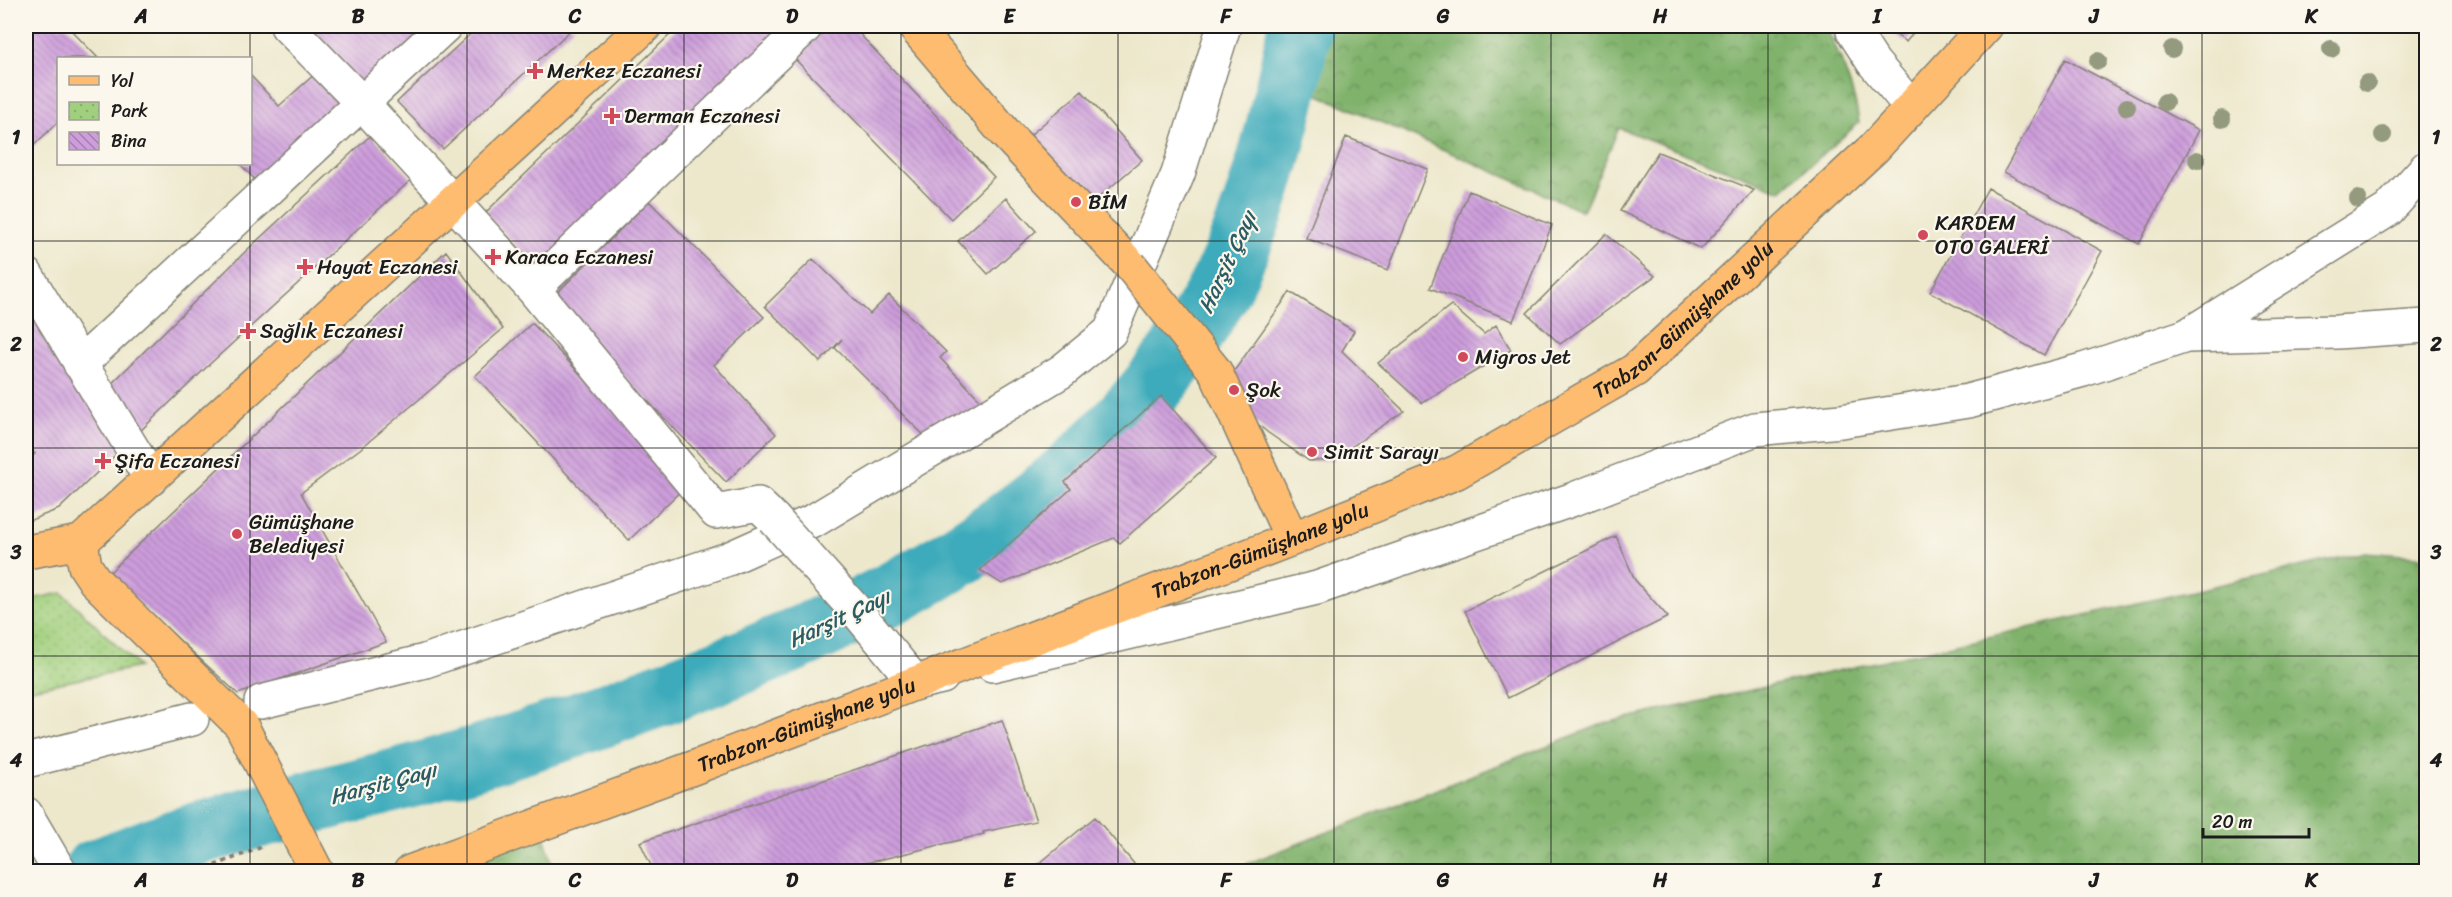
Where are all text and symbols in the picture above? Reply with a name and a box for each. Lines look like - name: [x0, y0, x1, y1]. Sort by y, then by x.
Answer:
- text: A: [133, 0, 148, 34]
- text: B: [352, 0, 365, 34]
- text: C: [568, 0, 582, 34]
- text: D: [786, 0, 799, 34]
- text: E: [1003, 0, 1016, 34]
- text: F: [1220, 0, 1233, 34]
- text: G: [1436, 0, 1450, 34]
- text: H: [1652, 0, 1668, 34]
- text: I: [1872, 0, 1883, 34]
- text: J: [2088, 0, 2100, 34]
- text: K: [2304, 0, 2319, 34]
- place label: Merkez Eczanesi: [547, 52, 702, 90]
- legend: [57, 57, 252, 165]
- marker: Merkez Eczanesi: [528, 64, 542, 78]
- text: Yol: [111, 65, 134, 97]
- text: Park: [111, 95, 148, 127]
- place label: Derman Eczanesi: [624, 97, 781, 135]
- marker: Derman Eczanesi: [605, 109, 619, 123]
- text: 1: [12, 120, 21, 155]
- text: 1: [2432, 120, 2441, 155]
- text: Bina: [111, 125, 147, 157]
- place label: BİM: [1088, 183, 1128, 221]
- marker: BİM: [1069, 195, 1083, 209]
- water label: Harşit Çayı: [1186, 202, 1269, 320]
- place label: KARDEM OTO GALERİ: [1935, 204, 2050, 266]
- marker: KARDEM OTO GALERİ: [1916, 228, 1930, 242]
- street label: Trabzon-Gümüşhane yolu: [1585, 230, 1784, 410]
- place label: Karaca Eczanesi: [505, 238, 654, 276]
- place label: Hayat Eczanesi: [317, 248, 459, 286]
- marker: Karaca Eczanesi: [486, 250, 500, 264]
- marker: Hayat Eczanesi: [298, 260, 312, 274]
- place label: Sağlık Eczanesi: [260, 312, 404, 350]
- marker: Sağlık Eczanesi: [241, 324, 255, 338]
- text: 2: [9, 327, 22, 362]
- text: 2: [2429, 327, 2442, 362]
- place label: Migros Jet: [1475, 338, 1571, 376]
- marker: Migros Jet: [1456, 350, 1470, 364]
- place label: Şok: [1246, 371, 1282, 409]
- marker: Şok: [1227, 383, 1241, 397]
- place label: Simit Sarayı: [1324, 433, 1439, 471]
- place label: Şifa Eczanesi: [115, 442, 241, 480]
- marker: Simit Sarayı: [1305, 445, 1319, 459]
- marker: Şifa Eczanesi: [96, 454, 110, 468]
- street label: Trabzon-Gümüşhane yolu: [1146, 490, 1376, 610]
- place label: Gümüşhane Belediyesi: [249, 503, 354, 565]
- marker: Gümüşhane Belediyesi: [230, 527, 244, 541]
- text: 3: [10, 535, 22, 570]
- text: 3: [2430, 535, 2442, 570]
- water label: Harşit Çayı: [781, 576, 899, 659]
- street label: Trabzon-Gümüşhane yolu: [692, 666, 922, 784]
- text: 4: [9, 743, 23, 778]
- text: 4: [2429, 743, 2443, 778]
- water label: Harşit Çayı: [325, 750, 443, 816]
- scale bar: [2203, 801, 2310, 839]
- text: 20 m: [2212, 806, 2252, 838]
- text: A: [133, 863, 148, 897]
- text: B: [352, 863, 365, 897]
- text: C: [568, 863, 582, 897]
- text: D: [786, 863, 799, 897]
- text: E: [1003, 863, 1016, 897]
- text: F: [1220, 863, 1233, 897]
- text: G: [1436, 863, 1450, 897]
- text: H: [1652, 863, 1668, 897]
- text: I: [1872, 863, 1883, 897]
- text: J: [2088, 863, 2100, 897]
- text: K: [2304, 863, 2319, 897]

